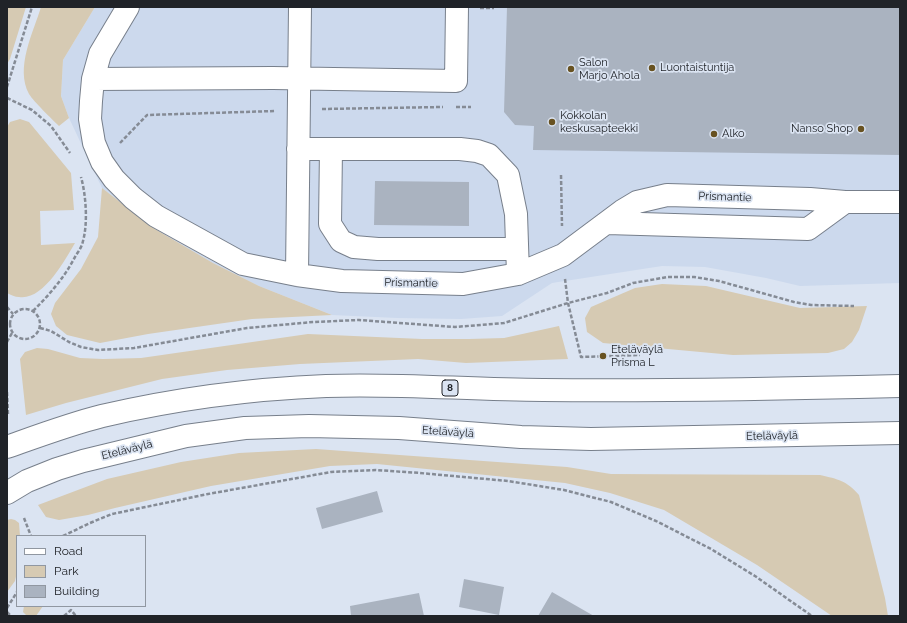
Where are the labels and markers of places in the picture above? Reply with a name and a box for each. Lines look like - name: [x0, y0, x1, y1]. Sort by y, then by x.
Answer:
- place label: Salon Marjo Ahola: [579, 56, 640, 82]
- place label: Luontaistuntija: [660, 61, 734, 75]
- marker: Luontaistuntija: [647, 63, 657, 73]
- marker: Salon Marjo Ahola: [566, 64, 576, 74]
- place label: Kokkolan keskusapteekki: [560, 109, 638, 135]
- marker: Kokkolan keskusapteekki: [547, 117, 557, 127]
- place label: Nanso Shop: [791, 122, 853, 136]
- marker: Nanso Shop: [856, 124, 866, 134]
- place label: Alko: [722, 127, 745, 141]
- marker: Alko: [709, 129, 719, 139]
- place label: Eteläväylä Prisma L: [611, 343, 663, 369]
- marker: Eteläväylä Prisma L: [598, 351, 608, 361]

